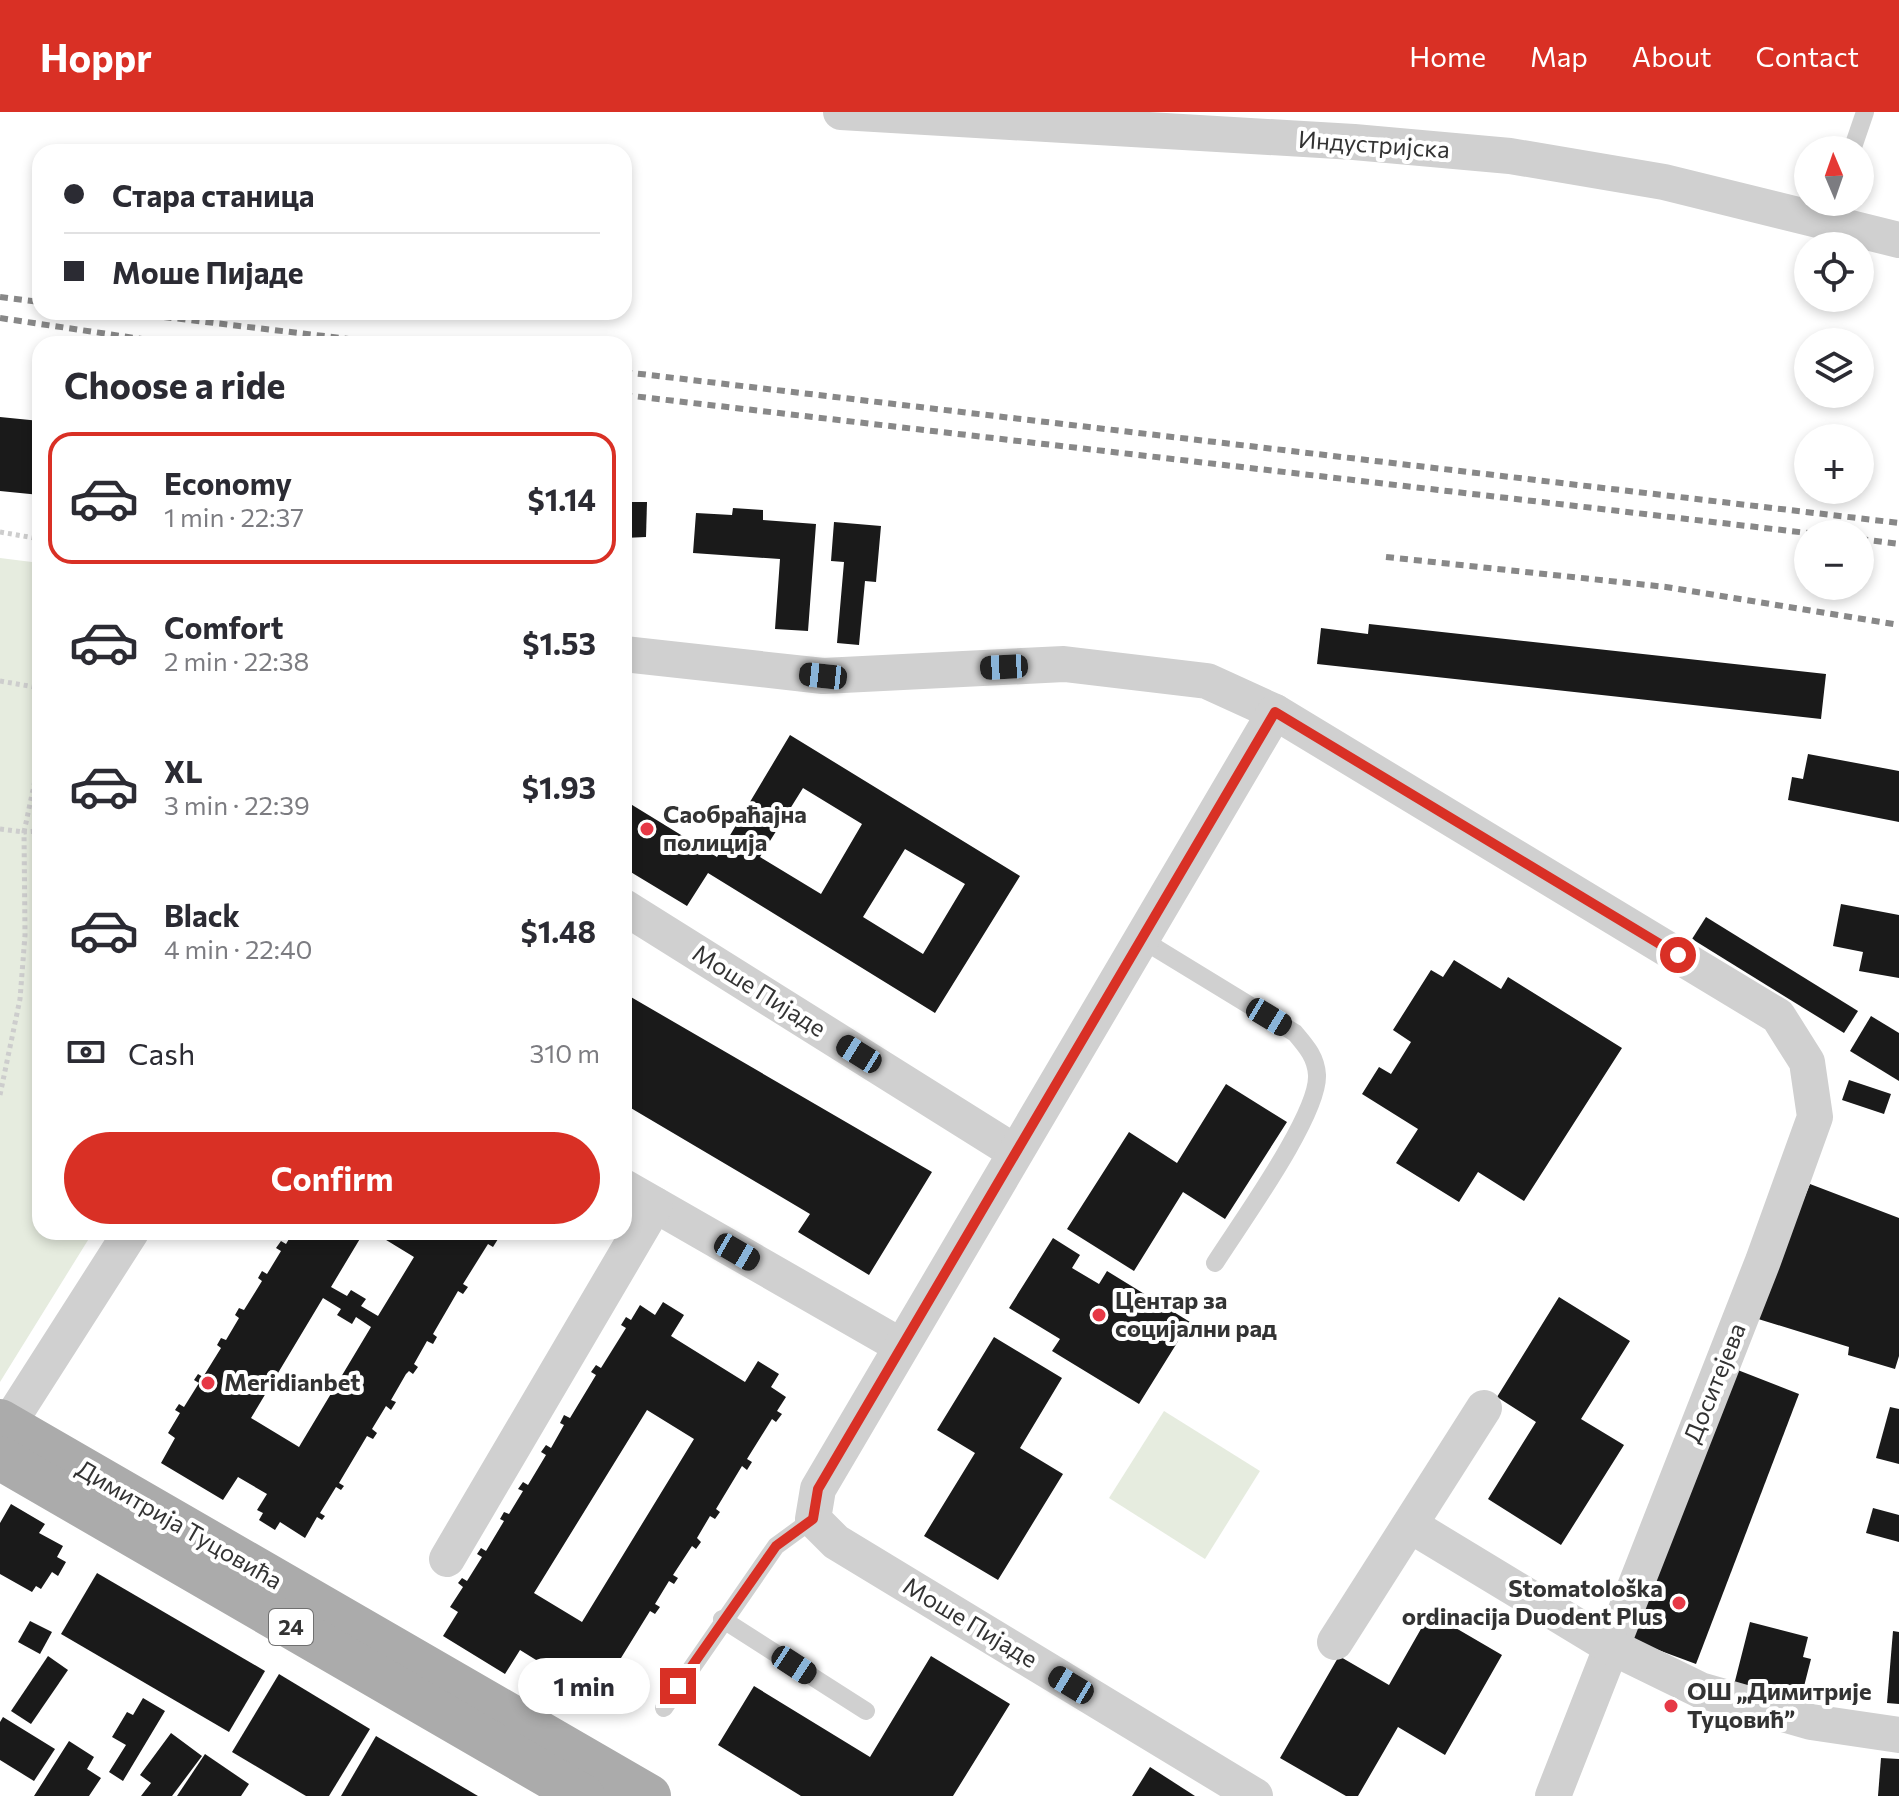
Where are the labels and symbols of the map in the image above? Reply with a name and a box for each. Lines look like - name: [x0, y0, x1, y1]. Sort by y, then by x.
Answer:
- street label: Индустријска: [1297, 124, 1451, 163]
- north arrow: [1794, 136, 1874, 216]
- car: [979, 654, 1029, 680]
- car: [798, 662, 848, 690]
- place label: Саобраћајна полиција: [663, 799, 807, 856]
- marker: Саобраћајна полиција: [638, 820, 656, 838]
- street label: Моше Пијаде: [688, 937, 832, 1042]
- route start: [1660, 937, 1696, 973]
- car: [1242, 994, 1296, 1040]
- car: [832, 1031, 886, 1077]
- car: [710, 1230, 764, 1274]
- place label: Центар за социјални рад: [1115, 1285, 1277, 1342]
- marker: Центар за социјални рад: [1090, 1306, 1108, 1324]
- street label: Доситејева: [1676, 1318, 1751, 1447]
- place label: Meridianbet: [224, 1367, 360, 1396]
- marker: Meridianbet: [199, 1374, 217, 1392]
- street label: Димитрија Туцовића: [72, 1453, 288, 1594]
- street label: Моше Пијаде: [898, 1570, 1043, 1673]
- place label: Stomatološka ordinacija Duodent Plus: [1402, 1573, 1663, 1630]
- marker: Stomatološka ordinacija Duodent Plus: [1670, 1594, 1688, 1612]
- road number: 24: [269, 1609, 313, 1645]
- car: [767, 1642, 821, 1688]
- callout: 1 min: [518, 1658, 650, 1714]
- car: [1044, 1662, 1098, 1708]
- route end: [660, 1668, 696, 1704]
- place label: ОШ „Димитрије Туцовић”: [1687, 1676, 1872, 1733]
- marker: ОШ „Димитрије Туцовић”: [1662, 1697, 1680, 1715]

